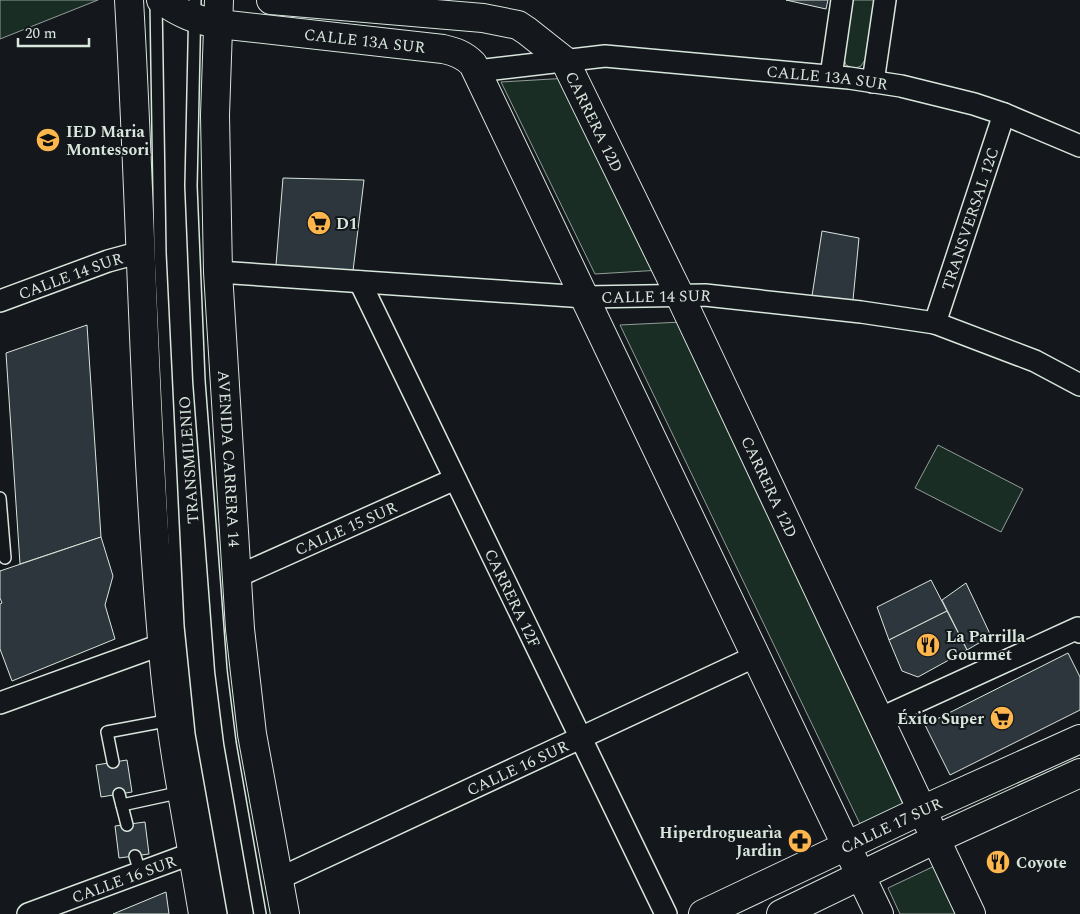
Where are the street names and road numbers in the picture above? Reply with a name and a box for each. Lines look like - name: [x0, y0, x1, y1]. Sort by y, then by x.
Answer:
- street label: CALLE 13A SUR: [303, 23, 427, 60]
- street label: CALLE 13A SUR: [765, 60, 890, 97]
- street label: CARRERA 12D: [559, 67, 629, 177]
- street label: TRANSVERSAL 12C: [936, 144, 1005, 294]
- street label: CALLE 14 SUR: [15, 246, 126, 306]
- street label: CALLE 14 SUR: [601, 284, 713, 310]
- street label: AVENIDA CARRERA 14: [211, 369, 246, 548]
- street label: TRANSMILENIO: [173, 395, 205, 525]
- street label: CARRERA 12D: [735, 432, 803, 542]
- street label: CALLE 15 SUR: [291, 495, 401, 562]
- street label: CARRERA 12F: [478, 545, 546, 652]
- street label: CALLE 16 SUR: [463, 734, 573, 802]
- street label: CALLE 17 SUR: [837, 791, 946, 860]
- street label: CALLE 16 SUR: [68, 849, 180, 910]

